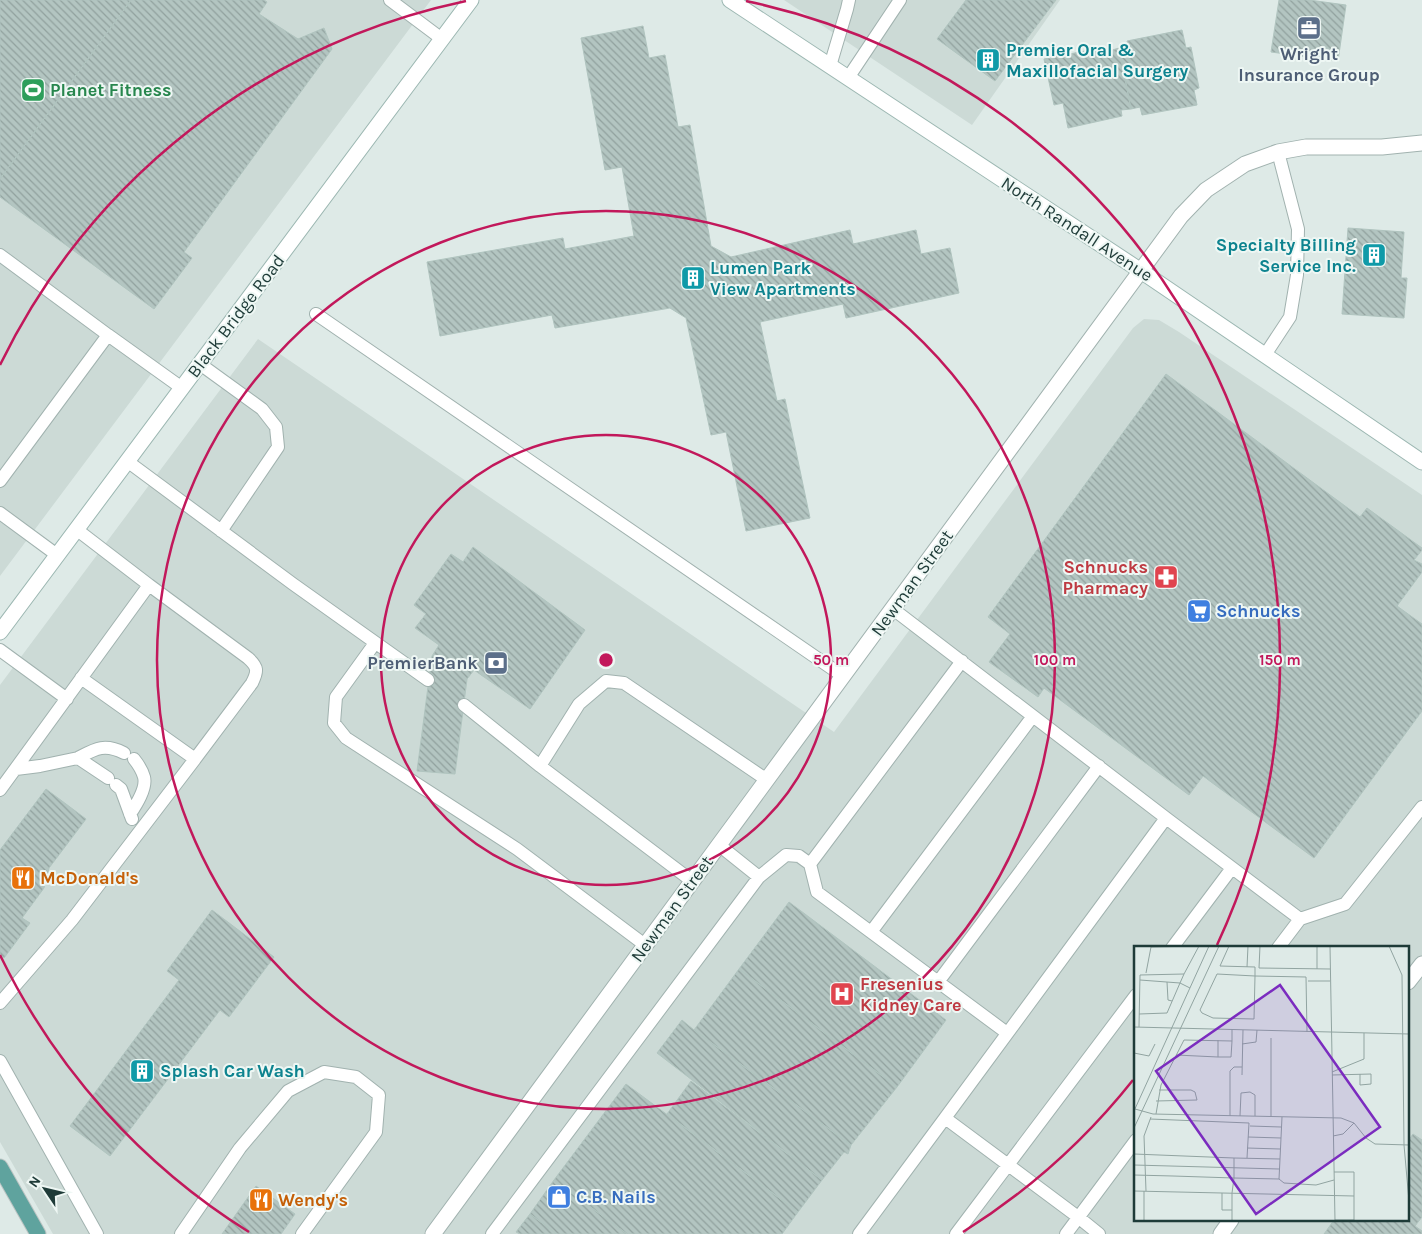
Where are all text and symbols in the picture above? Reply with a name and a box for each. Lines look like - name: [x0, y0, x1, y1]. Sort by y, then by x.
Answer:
- office icon: Wright Insurance Group: [1296, 15, 1322, 41]
- place label: Premier Oral & Maxillofacial Surgery: [1006, 39, 1188, 82]
- place label: Wright Insurance Group: [1238, 43, 1380, 86]
- building icon: Premier Oral & Maxillofacial Surgery: [975, 47, 1001, 73]
- sports icon: Planet Fitness: [20, 77, 46, 103]
- place label: Planet Fitness: [50, 79, 171, 101]
- street label: North Randall Avenue: [997, 172, 1157, 286]
- place label: Specialty Billing Service Inc.: [1216, 234, 1357, 277]
- building icon: Specialty Billing Service Inc.: [1361, 242, 1387, 268]
- street label: Black Bridge Road: [182, 250, 290, 382]
- place label: Lumen Park View Apartments: [710, 257, 856, 300]
- building icon: Lumen Park View Apartments: [680, 265, 706, 291]
- street label: Newman Street: [866, 525, 958, 640]
- place label: Schnucks Pharmacy: [1063, 556, 1148, 599]
- pharmacy icon: Schnucks Pharmacy: [1153, 564, 1179, 590]
- supermarket icon: Schnucks: [1186, 598, 1212, 624]
- place label: Schnucks: [1216, 600, 1300, 622]
- bank icon: PremierBank: [483, 650, 509, 676]
- centre of rings: [597, 651, 615, 669]
- text: 50 m: [813, 651, 849, 669]
- text: 100 m: [1034, 651, 1076, 669]
- text: 150 m: [1259, 651, 1301, 669]
- place label: PremierBank: [367, 652, 478, 674]
- street label: Newman Street: [626, 851, 718, 966]
- restaurant icon: McDonald's: [10, 865, 36, 891]
- place label: McDonald's: [40, 867, 139, 889]
- inset map: [1134, 946, 1410, 1222]
- place label: Fresenius Kidney Care: [860, 973, 962, 1016]
- hospital icon: Fresenius Kidney Care: [829, 981, 855, 1007]
- building icon: Splash Car Wash: [129, 1058, 155, 1084]
- place label: Splash Car Wash: [160, 1060, 305, 1082]
- north arrow: [20, 1164, 70, 1214]
- text: N: [25, 1173, 45, 1191]
- shop icon: C.B. Nails: [546, 1184, 572, 1210]
- place label: C.B. Nails: [576, 1186, 656, 1208]
- restaurant icon: Wendy's: [248, 1187, 274, 1213]
- place label: Wendy's: [278, 1189, 348, 1211]

